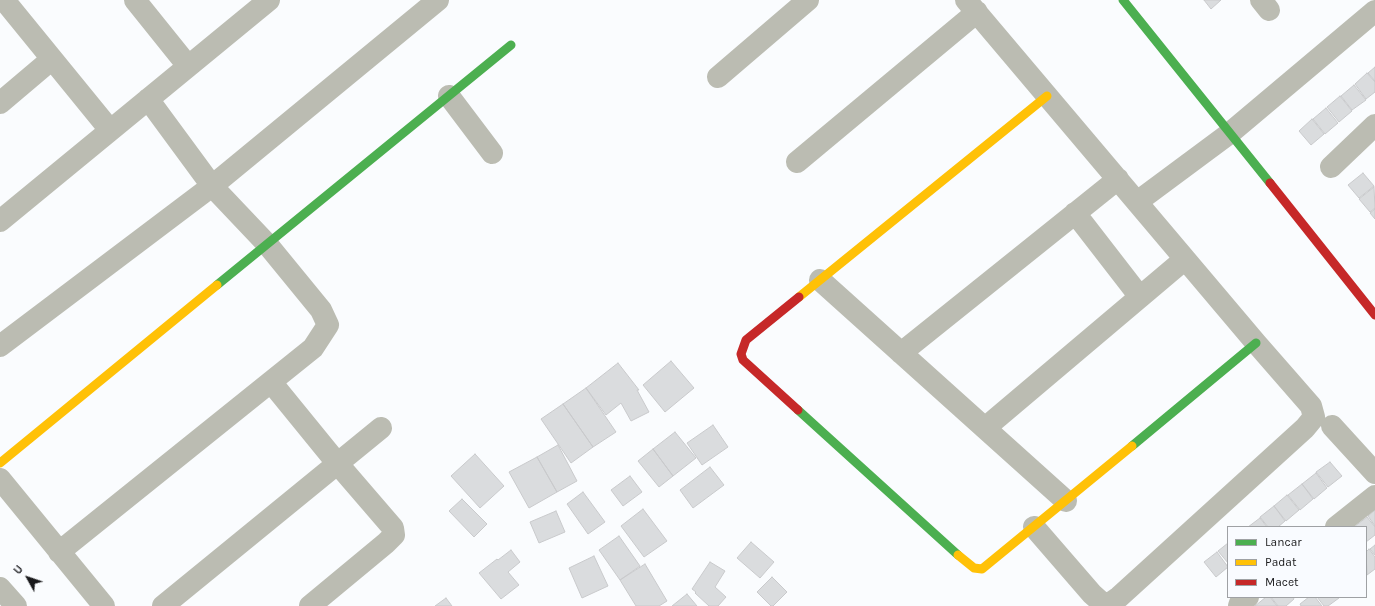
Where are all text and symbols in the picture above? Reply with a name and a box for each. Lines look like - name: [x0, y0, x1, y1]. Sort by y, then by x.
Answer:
- legend: [1227, 526, 1367, 598]
- text: Lancar: [1265, 535, 1302, 549]
- text: Padat: [1265, 555, 1296, 569]
- north arrow: [8, 558, 48, 598]
- text: U: [11, 563, 26, 577]
- text: Macet: [1265, 575, 1299, 589]

